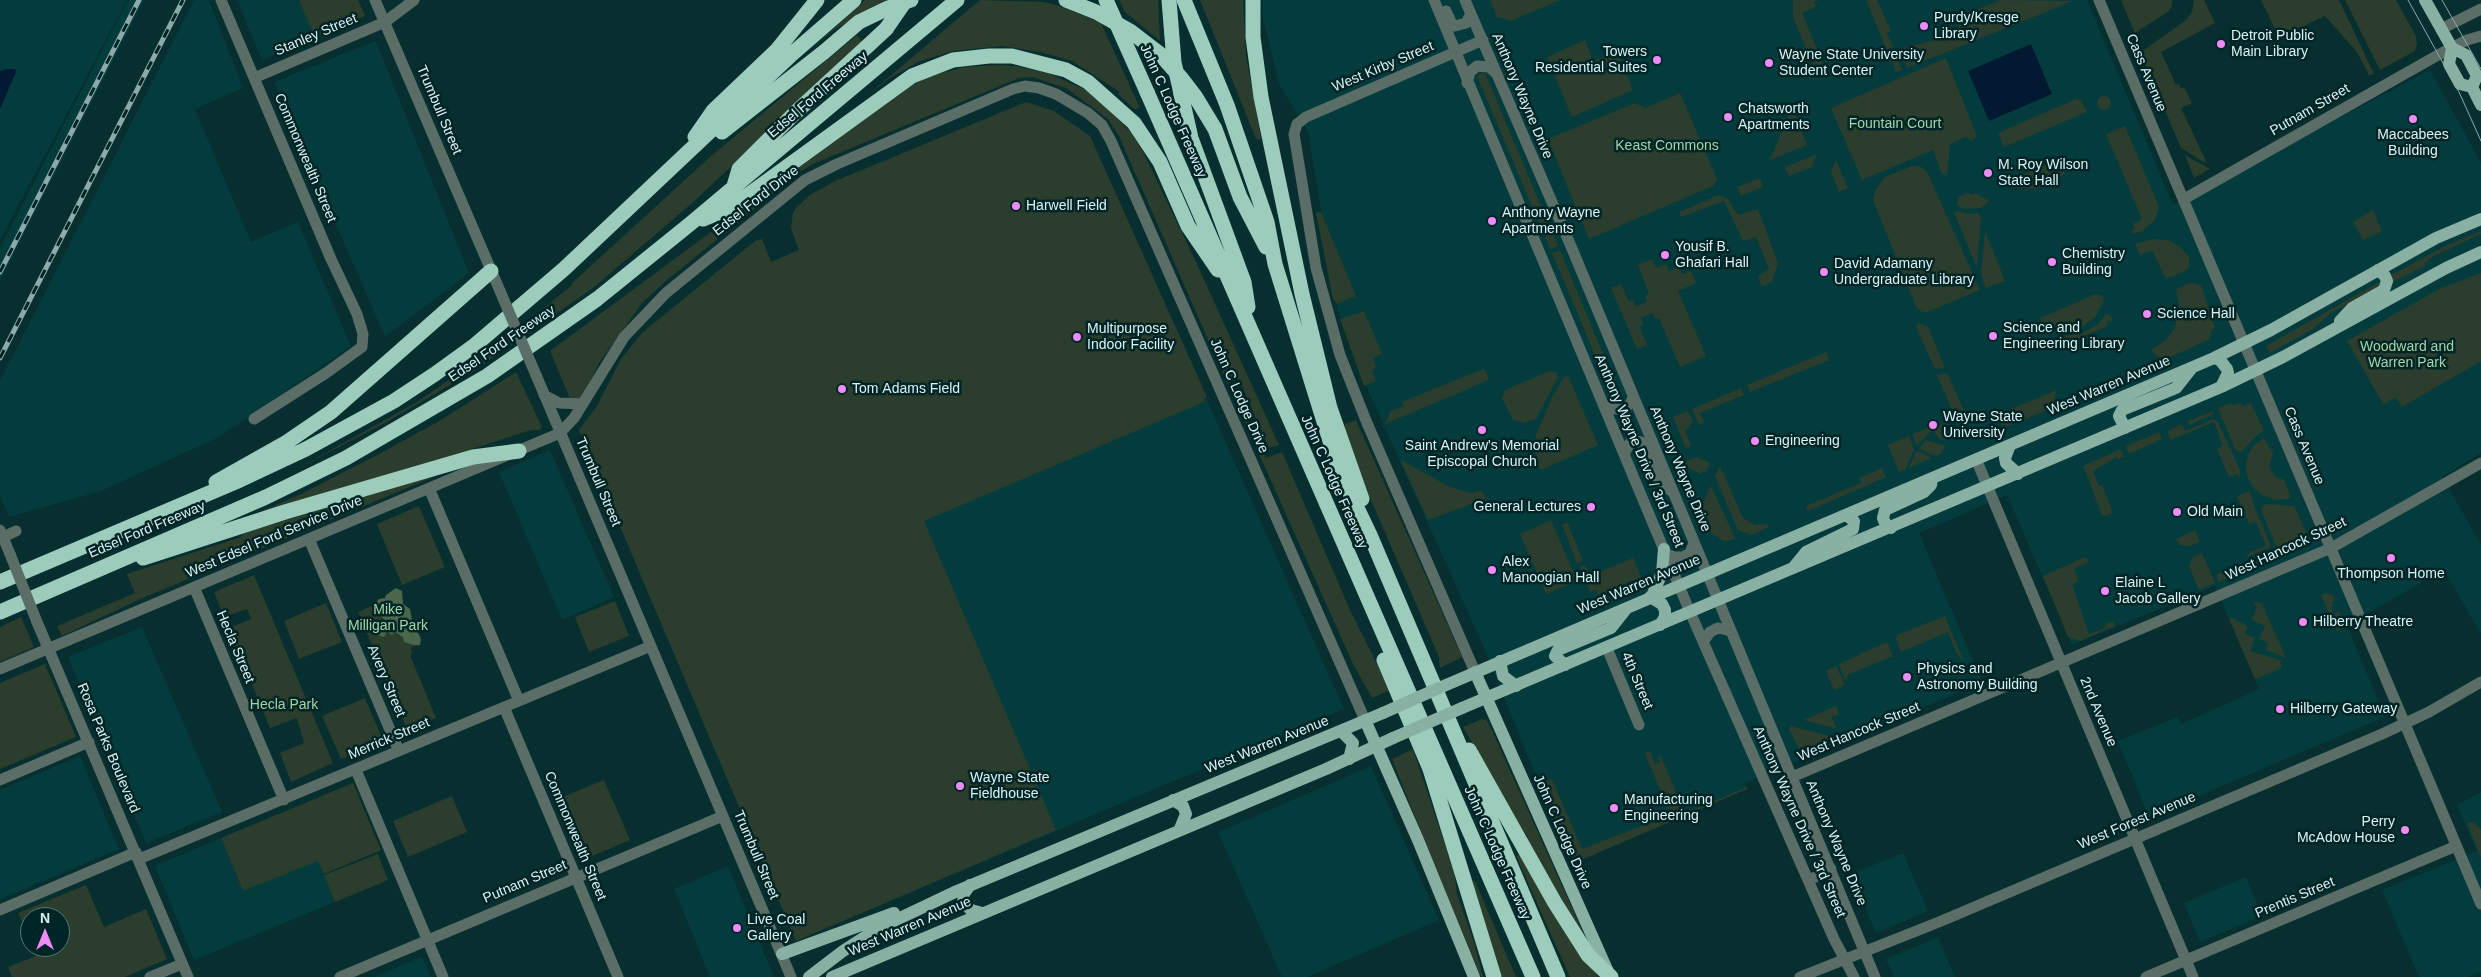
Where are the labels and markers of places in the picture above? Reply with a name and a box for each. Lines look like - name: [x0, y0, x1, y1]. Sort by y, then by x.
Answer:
- place label: Purdy/Kresge Library: [1934, 10, 2019, 42]
- marker: Purdy/Kresge Library: [1918, 20, 1930, 32]
- place label: Detroit Public Main Library: [2231, 28, 2314, 60]
- marker: Detroit Public Main Library: [2215, 38, 2227, 50]
- place label: Towers Residential Suites: [1535, 44, 1647, 76]
- place label: Wayne State University Student Center: [1779, 47, 1924, 80]
- marker: Towers Residential Suites: [1651, 54, 1663, 66]
- marker: Wayne State University Student Center: [1763, 57, 1775, 69]
- place label: Chatsworth Apartments: [1738, 101, 1810, 134]
- marker: Chatsworth Apartments: [1722, 111, 1734, 123]
- marker: Maccabees Building: [2407, 113, 2419, 125]
- place label: Maccabees Building: [2377, 127, 2449, 160]
- place label: M. Roy Wilson State Hall: [1998, 157, 2088, 190]
- marker: M. Roy Wilson State Hall: [1982, 167, 1994, 179]
- place label: Harwell Field: [1026, 198, 1107, 214]
- marker: Harwell Field: [1010, 200, 1022, 212]
- place label: Anthony Wayne Apartments: [1502, 205, 1600, 238]
- marker: Anthony Wayne Apartments: [1486, 215, 1498, 227]
- place label: Yousif B. Ghafari Hall: [1675, 239, 1749, 272]
- place label: Chemistry Building: [2062, 246, 2125, 278]
- marker: Yousif B. Ghafari Hall: [1659, 249, 1671, 261]
- place label: David Adamany Undergraduate Library: [1834, 256, 1974, 288]
- marker: Chemistry Building: [2046, 256, 2058, 268]
- marker: David Adamany Undergraduate Library: [1818, 266, 1830, 278]
- place label: Science Hall: [2157, 306, 2235, 322]
- marker: Science Hall: [2141, 308, 2153, 320]
- place label: Science and Engineering Library: [2003, 320, 2124, 352]
- place label: Multipurpose Indoor Facility: [1087, 321, 1174, 354]
- marker: Science and Engineering Library: [1987, 330, 1999, 342]
- marker: Multipurpose Indoor Facility: [1071, 331, 1083, 343]
- place label: Tom Adams Field: [852, 381, 960, 397]
- marker: Tom Adams Field: [836, 383, 848, 395]
- place label: Wayne State University: [1943, 409, 2023, 442]
- marker: Wayne State University: [1927, 419, 1939, 431]
- marker: Saint Andrew's Memorial Episcopal Church: [1476, 424, 1488, 436]
- place label: Engineering: [1765, 433, 1840, 449]
- marker: Engineering: [1749, 435, 1761, 447]
- place label: Saint Andrew's Memorial Episcopal Church: [1405, 438, 1559, 471]
- place label: General Lectures: [1474, 499, 1581, 515]
- marker: General Lectures: [1585, 501, 1597, 513]
- place label: Old Main: [2187, 504, 2243, 520]
- marker: Old Main: [2171, 506, 2183, 518]
- marker: Thompson Home: [2385, 552, 2397, 564]
- place label: Alex Manoogian Hall: [1502, 554, 1599, 586]
- marker: Alex Manoogian Hall: [1486, 564, 1498, 576]
- place label: Thompson Home: [2337, 566, 2445, 582]
- place label: Elaine L Jacob Gallery: [2115, 575, 2201, 608]
- marker: Elaine L Jacob Gallery: [2099, 585, 2111, 597]
- place label: Hilberry Theatre: [2313, 614, 2413, 630]
- marker: Hilberry Theatre: [2297, 616, 2309, 628]
- place label: Physics and Astronomy Building: [1917, 661, 2038, 694]
- marker: Physics and Astronomy Building: [1901, 671, 1913, 683]
- place label: Hilberry Gateway: [2290, 701, 2397, 717]
- marker: Hilberry Gateway: [2274, 703, 2286, 715]
- place label: Wayne State Fieldhouse: [970, 770, 1050, 802]
- marker: Wayne State Fieldhouse: [954, 780, 966, 792]
- place label: Manufacturing Engineering: [1624, 792, 1713, 824]
- marker: Manufacturing Engineering: [1608, 802, 1620, 814]
- place label: Perry McAdow House: [2297, 814, 2395, 846]
- marker: Perry McAdow House: [2399, 824, 2411, 836]
- place label: Live Coal Gallery: [747, 912, 805, 944]
- marker: Live Coal Gallery: [731, 922, 743, 934]

